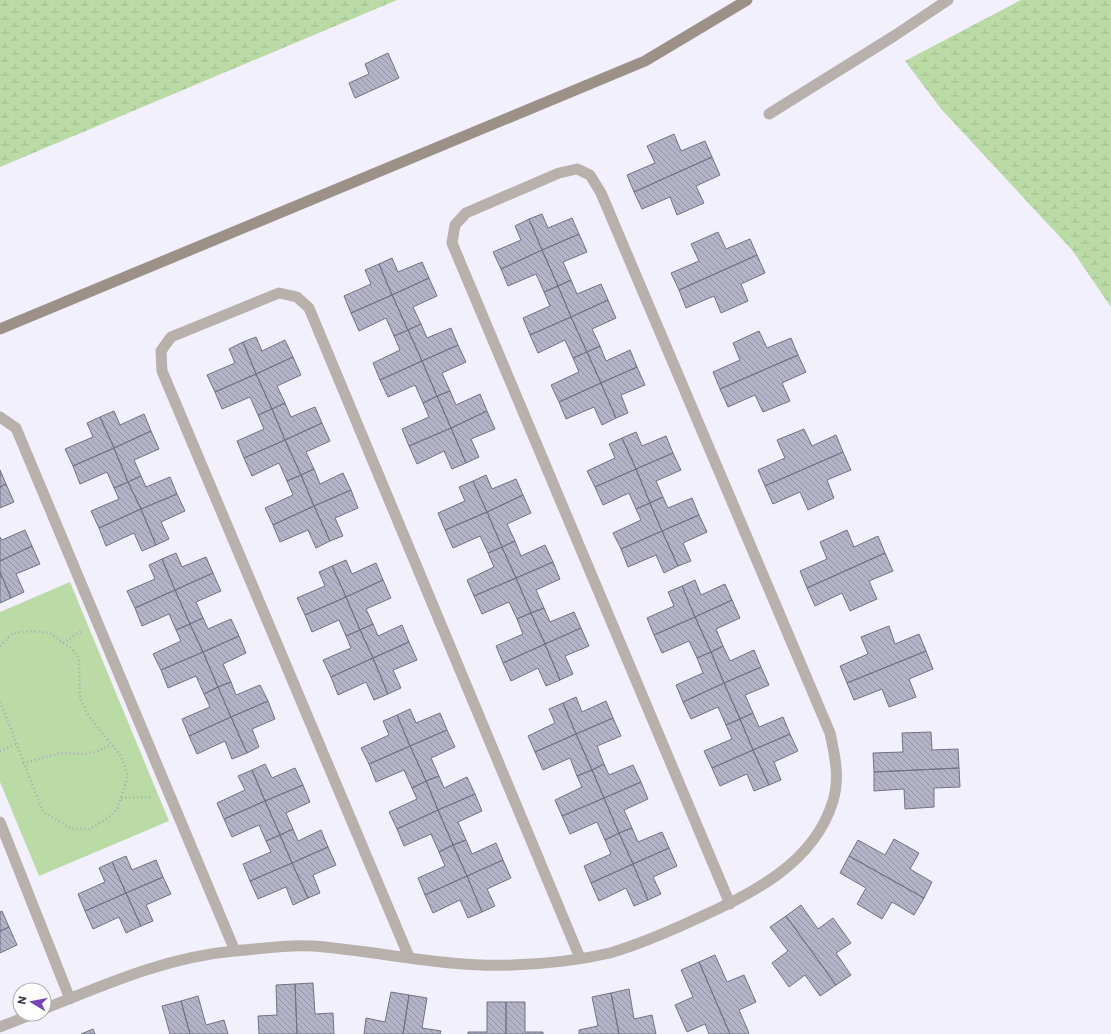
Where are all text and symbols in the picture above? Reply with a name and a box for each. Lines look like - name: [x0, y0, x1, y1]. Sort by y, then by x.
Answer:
- north arrow: [12, 982, 52, 1022]
- text: N: [15, 995, 29, 1005]

